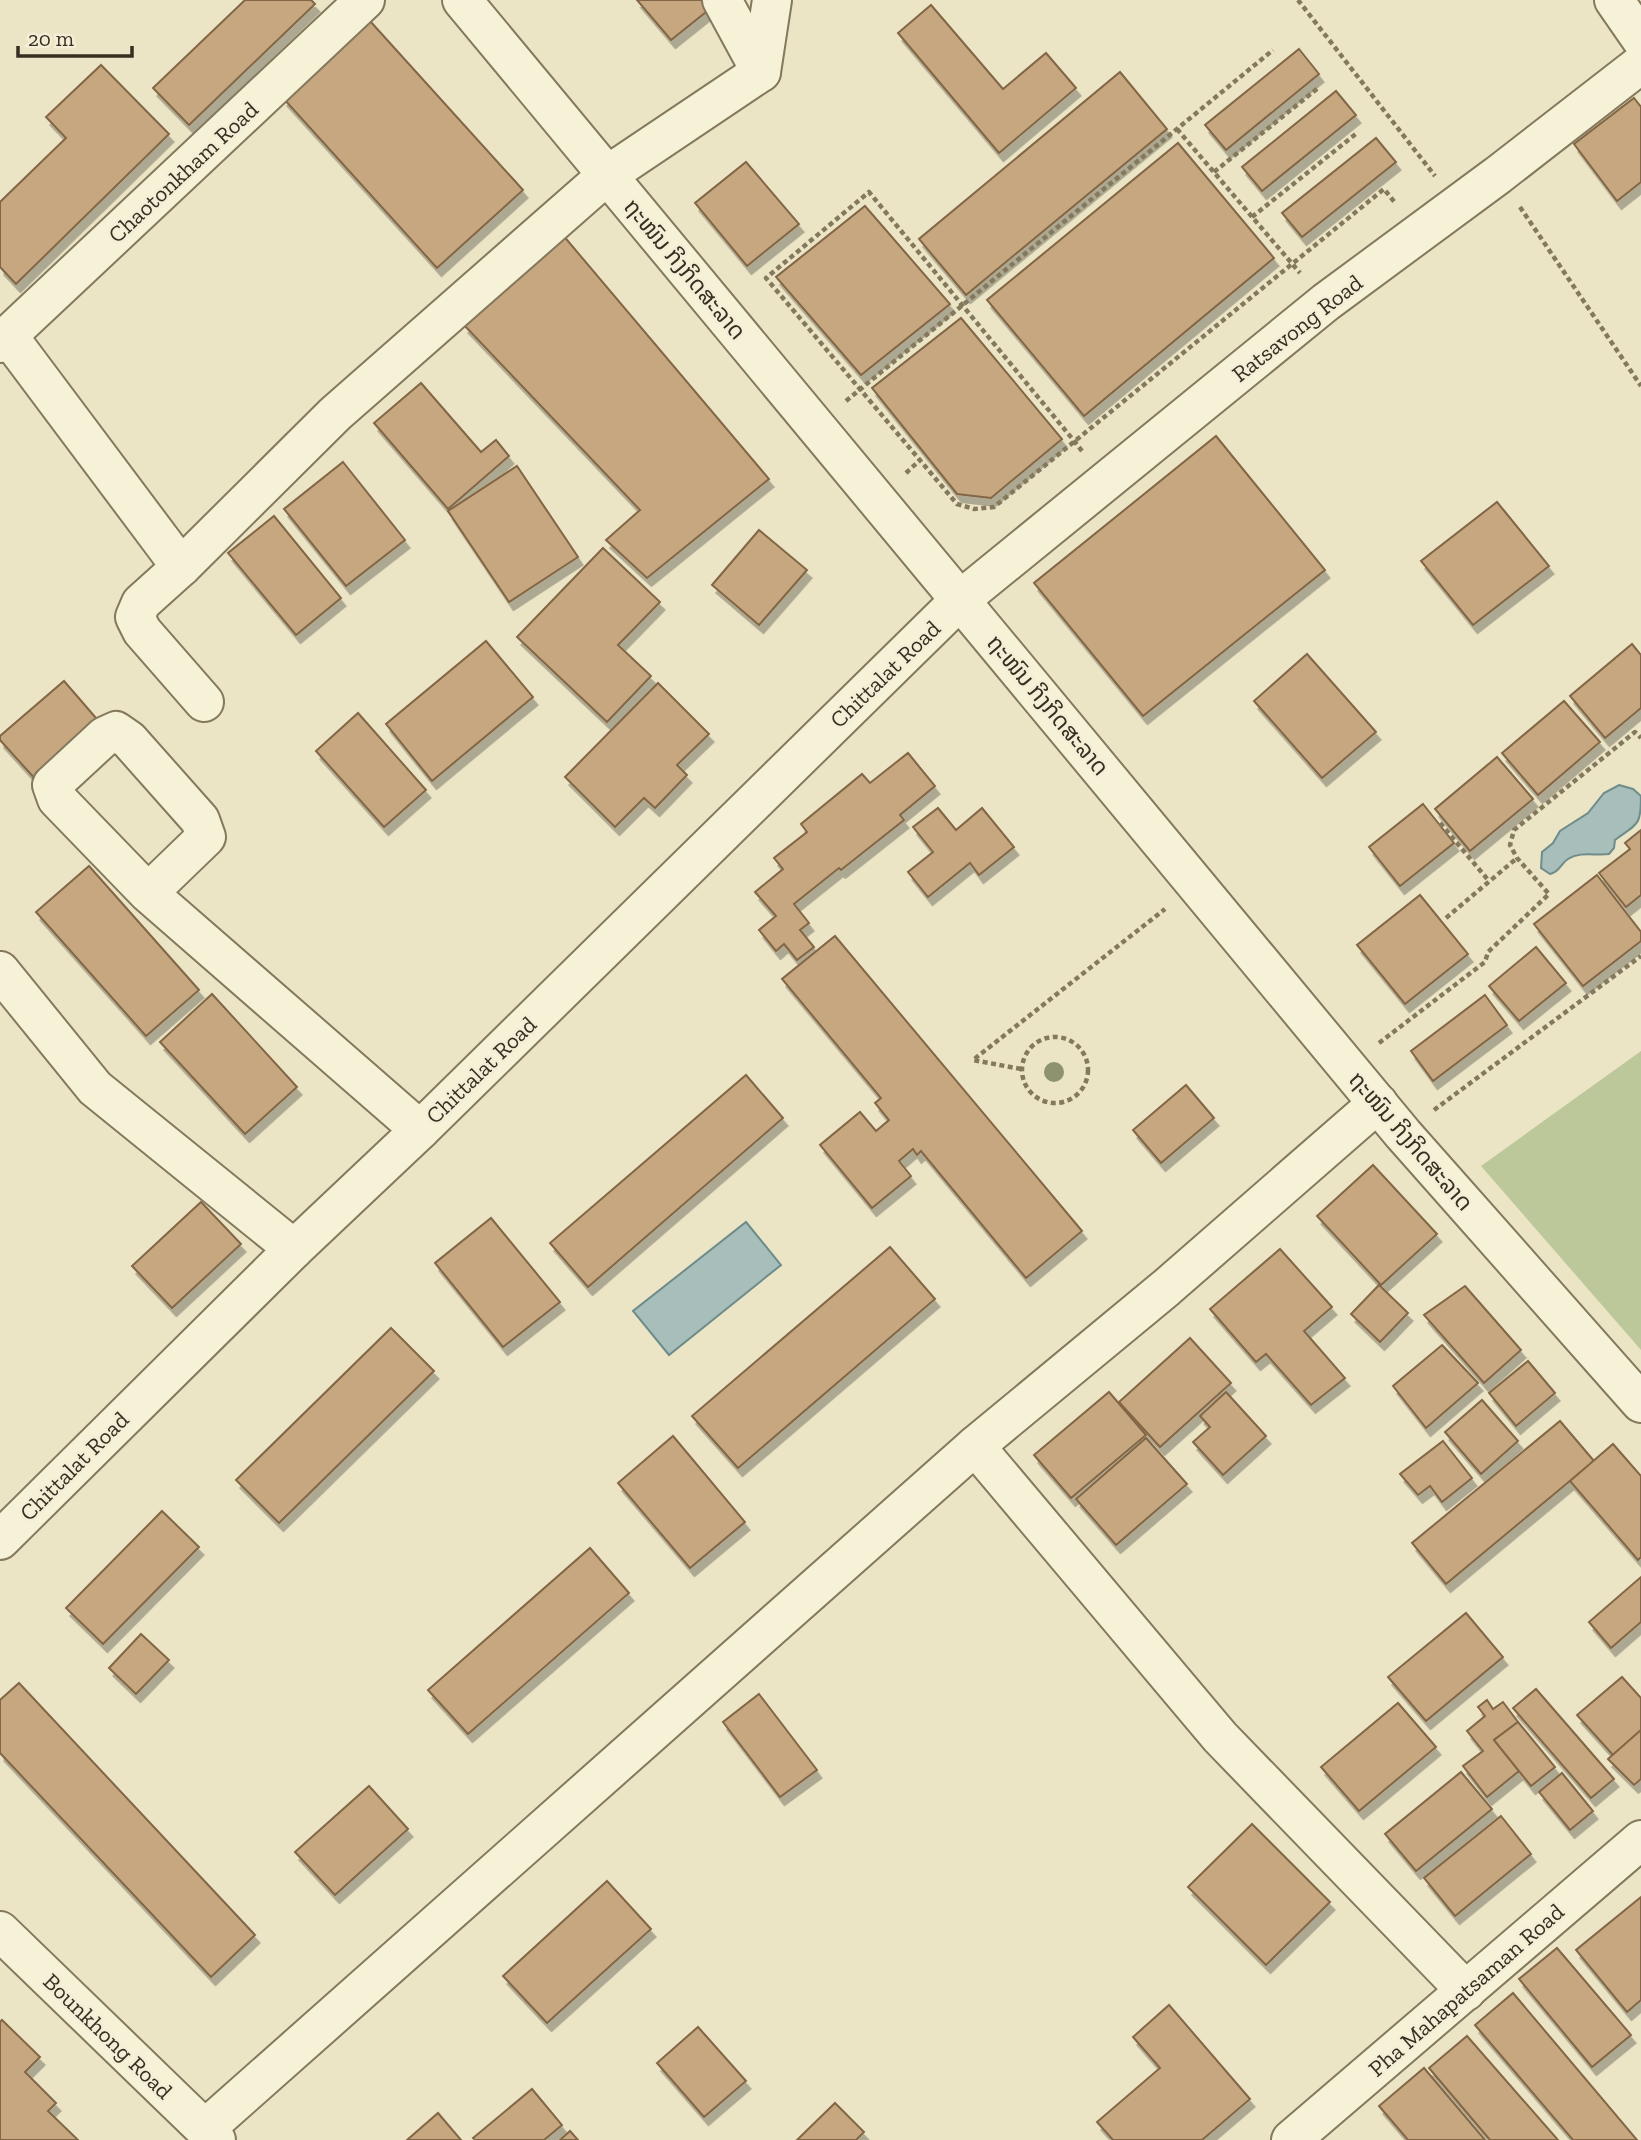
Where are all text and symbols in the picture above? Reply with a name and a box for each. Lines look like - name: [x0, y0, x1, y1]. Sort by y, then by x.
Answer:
- scale bar: [18, 14, 131, 58]
- text: 20 m: [28, 26, 74, 51]
- street label: Chaotonkham Road: [102, 95, 264, 249]
- street label: ຖະໜົນ ກິງກິດສະລາດ: [618, 193, 752, 345]
- street label: Ratsavong Road: [1226, 268, 1368, 388]
- street label: Chittalat Road: [824, 614, 946, 734]
- street label: ຖະໜົນ ກິງກິດສະລາດ: [981, 629, 1115, 781]
- street label: Chittalat Road: [420, 1010, 542, 1130]
- street label: ຖະໜົນ ກິງກິດສະລາດ: [1343, 1066, 1479, 1216]
- street label: Chittalat Road: [14, 1405, 135, 1526]
- street label: Pha Mahapatsaman Road: [1363, 1897, 1570, 2083]
- street label: Bounkhong Road: [38, 1967, 179, 2105]

